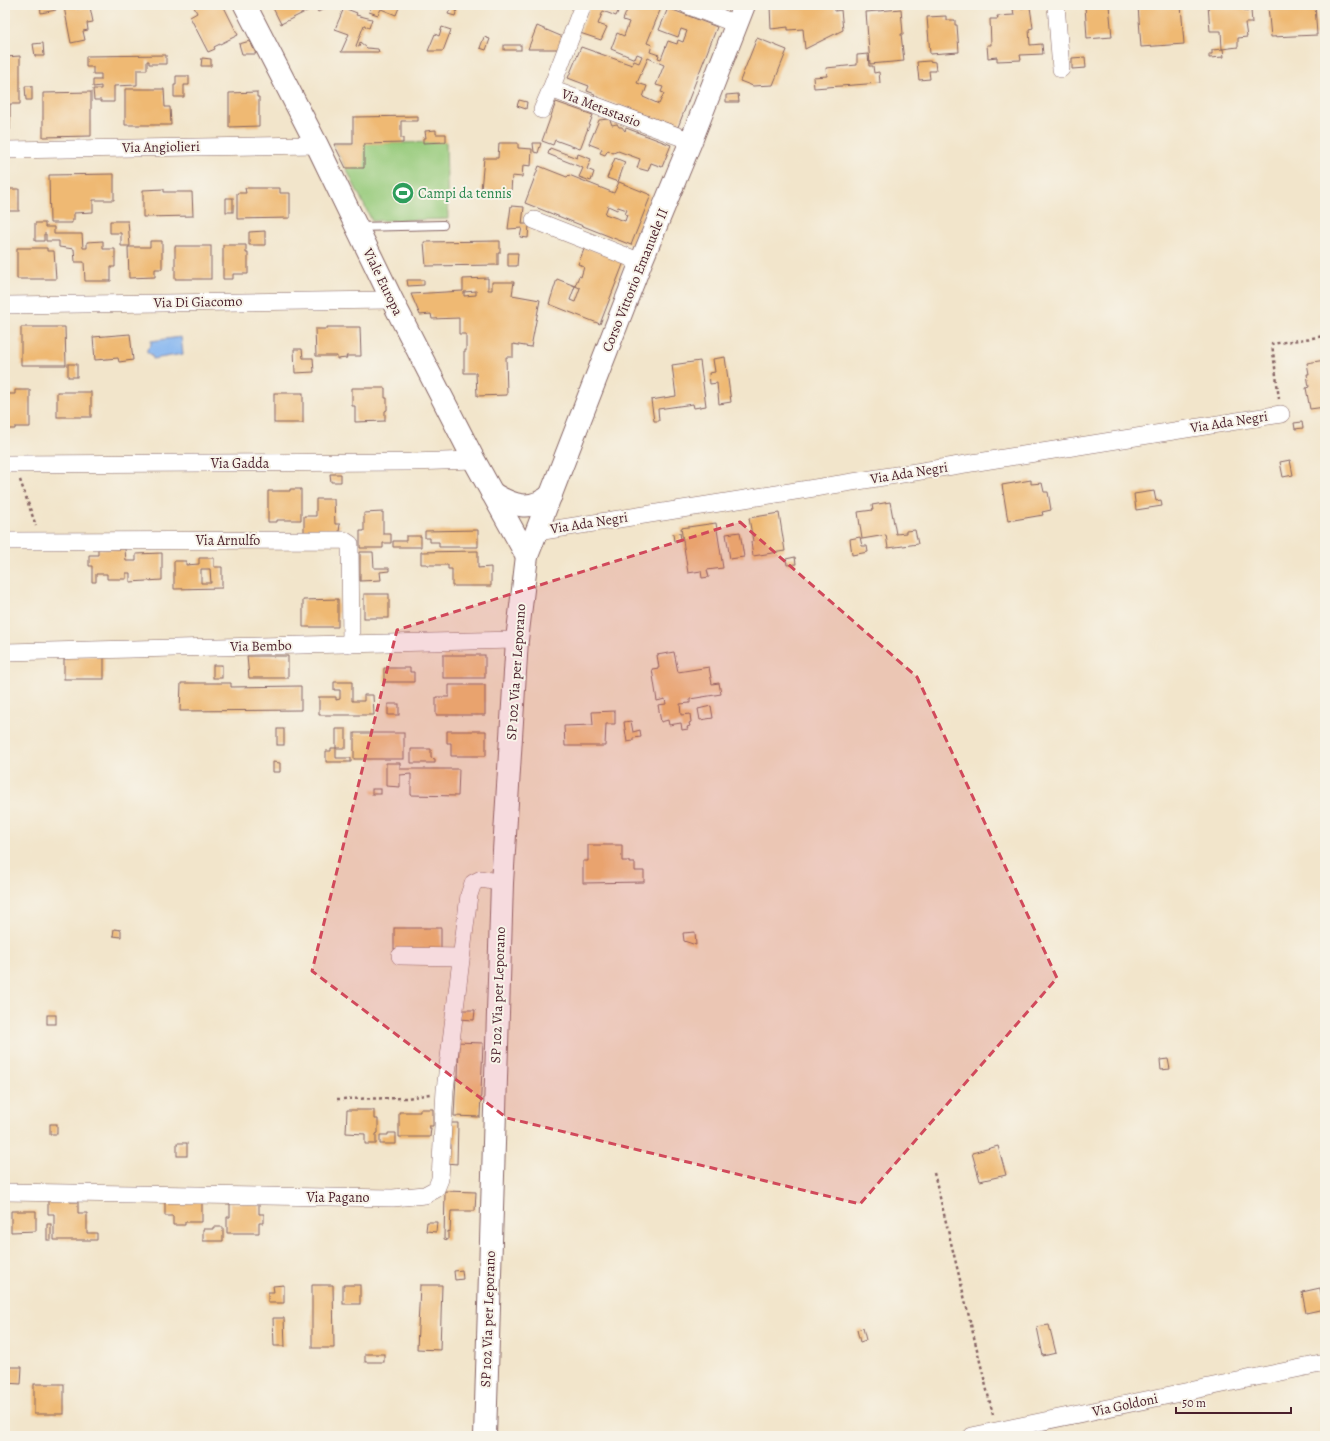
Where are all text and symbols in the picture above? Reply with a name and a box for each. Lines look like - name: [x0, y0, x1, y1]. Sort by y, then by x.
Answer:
- street label: Via Metastasio: [558, 84, 643, 132]
- street label: Via Angiolieri: [121, 137, 200, 157]
- sports icon: Campi da tennis: [390, 180, 416, 206]
- place label: Campi da tennis: [418, 184, 512, 203]
- street label: Corso Vittorio Emanuele II: [597, 205, 673, 355]
- street label: Viale Europa: [358, 244, 408, 319]
- street label: Via Di Giacomo: [153, 292, 243, 312]
- street label: Via Ada Negri: [1188, 406, 1269, 438]
- street label: Via Gadda: [210, 454, 270, 473]
- street label: Via Ada Negri: [868, 457, 949, 489]
- street label: Via Ada Negri: [548, 507, 629, 539]
- street label: Via Arnulfo: [195, 531, 260, 550]
- street label: SP 102 Via per Leporano: [502, 603, 530, 741]
- street label: Via Bembo: [229, 636, 292, 656]
- street label: SP 102 Via per Leporano: [486, 926, 510, 1064]
- street label: Via Pagano: [305, 1188, 370, 1207]
- street label: SP 102 Via per Leporano: [476, 1250, 500, 1388]
- street label: Via Goldoni: [1089, 1389, 1160, 1421]
- scale bar: [1176, 1389, 1291, 1415]
- text: 50 m: [1182, 1395, 1206, 1411]

